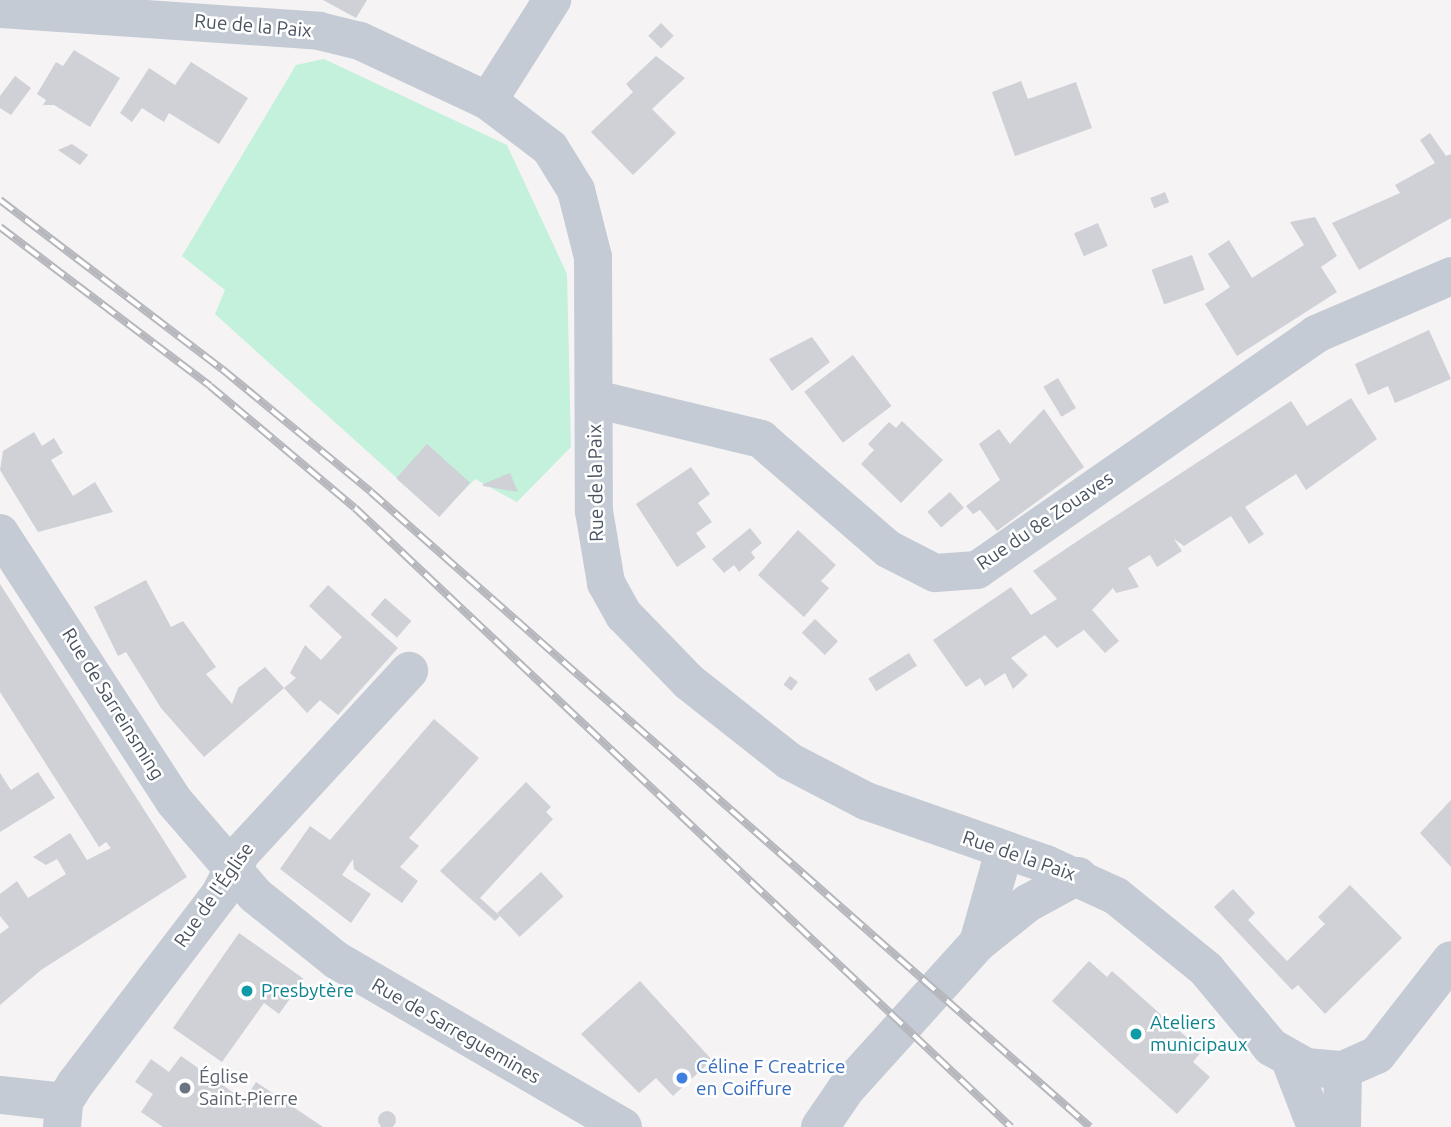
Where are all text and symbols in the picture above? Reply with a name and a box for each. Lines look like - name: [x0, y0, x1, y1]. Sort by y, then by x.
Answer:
- street label: Rue de la Paix: [193, 10, 313, 42]
- street label: Rue de la Paix: [584, 424, 608, 542]
- street label: Rue du 8e Zouaves: [972, 467, 1118, 575]
- street label: Rue de Sarreinsming: [57, 624, 169, 784]
- street label: Rue de la Paix: [960, 826, 1078, 886]
- street label: Rue de l'Église: [169, 838, 259, 952]
- street label: Rue de Sarreguemines: [368, 973, 544, 1089]
- place label: Presbytère: [261, 980, 354, 1002]
- marker: Presbytère: [239, 983, 255, 999]
- place label: Ateliers municipaux: [1150, 1012, 1247, 1056]
- marker: Ateliers municipaux: [1128, 1026, 1144, 1042]
- place label: Céline F Creatrice en Coiffure: [696, 1056, 845, 1100]
- place label: Église Saint-Pierre: [199, 1066, 298, 1110]
- marker: Céline F Creatrice en Coiffure: [674, 1070, 690, 1086]
- marker: Église Saint-Pierre: [177, 1080, 193, 1096]

